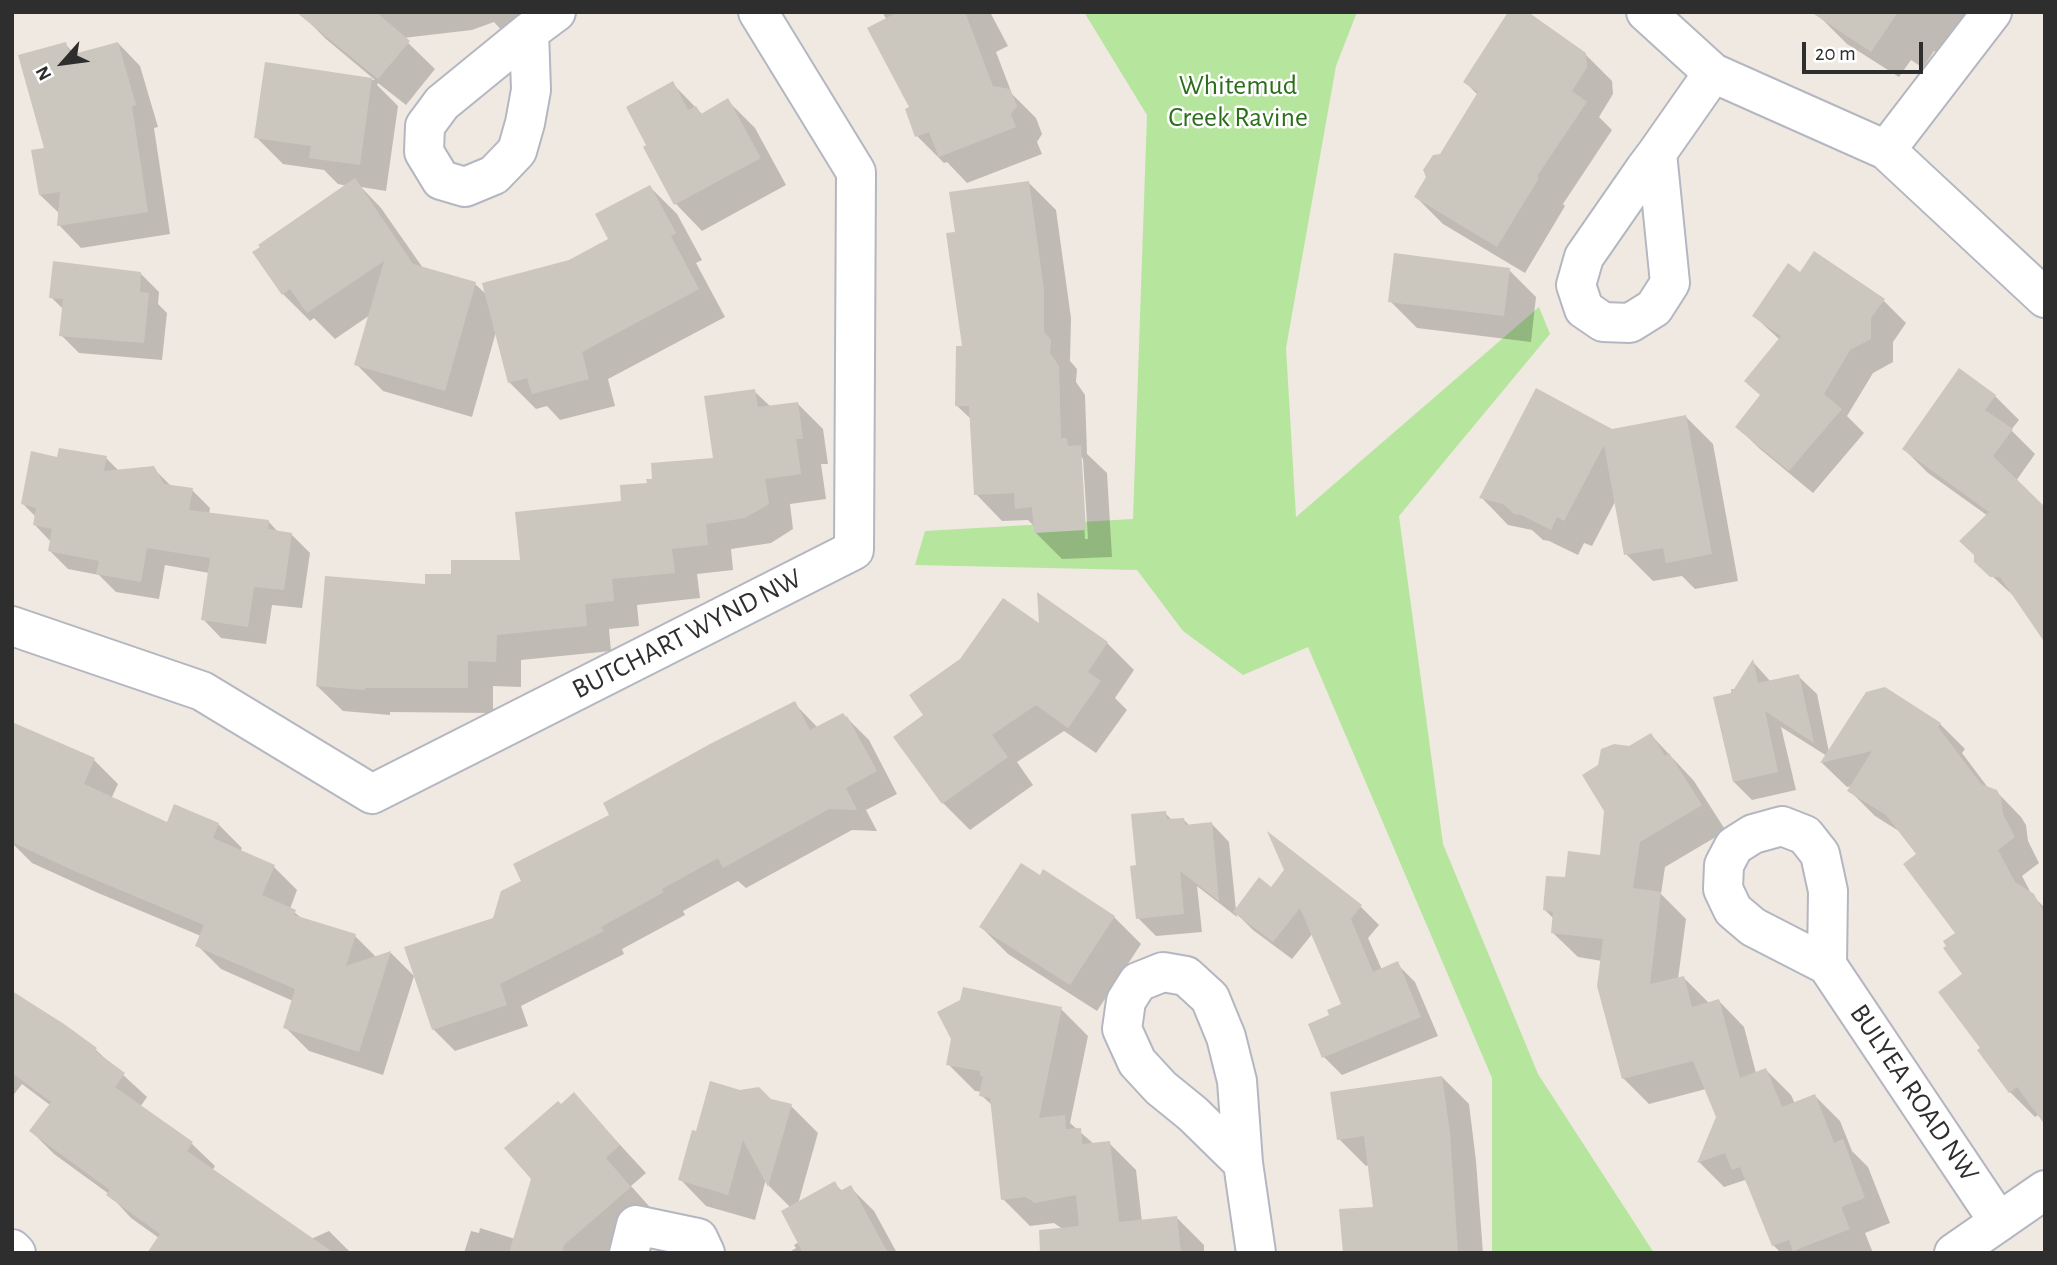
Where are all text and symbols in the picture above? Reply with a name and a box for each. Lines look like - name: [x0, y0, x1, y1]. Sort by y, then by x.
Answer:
- north arrow: [28, 28, 98, 98]
- scale bar: [1805, 28, 1926, 72]
- text: 20 m: [1815, 43, 1856, 64]
- text: N: [33, 63, 56, 83]
- park label: Whitemud Creek Ravine: [1168, 69, 1308, 135]
- street label: BUTCHART WYND NW: [567, 562, 807, 706]
- street label: BULYEA ROAD NW: [1842, 998, 1986, 1188]

